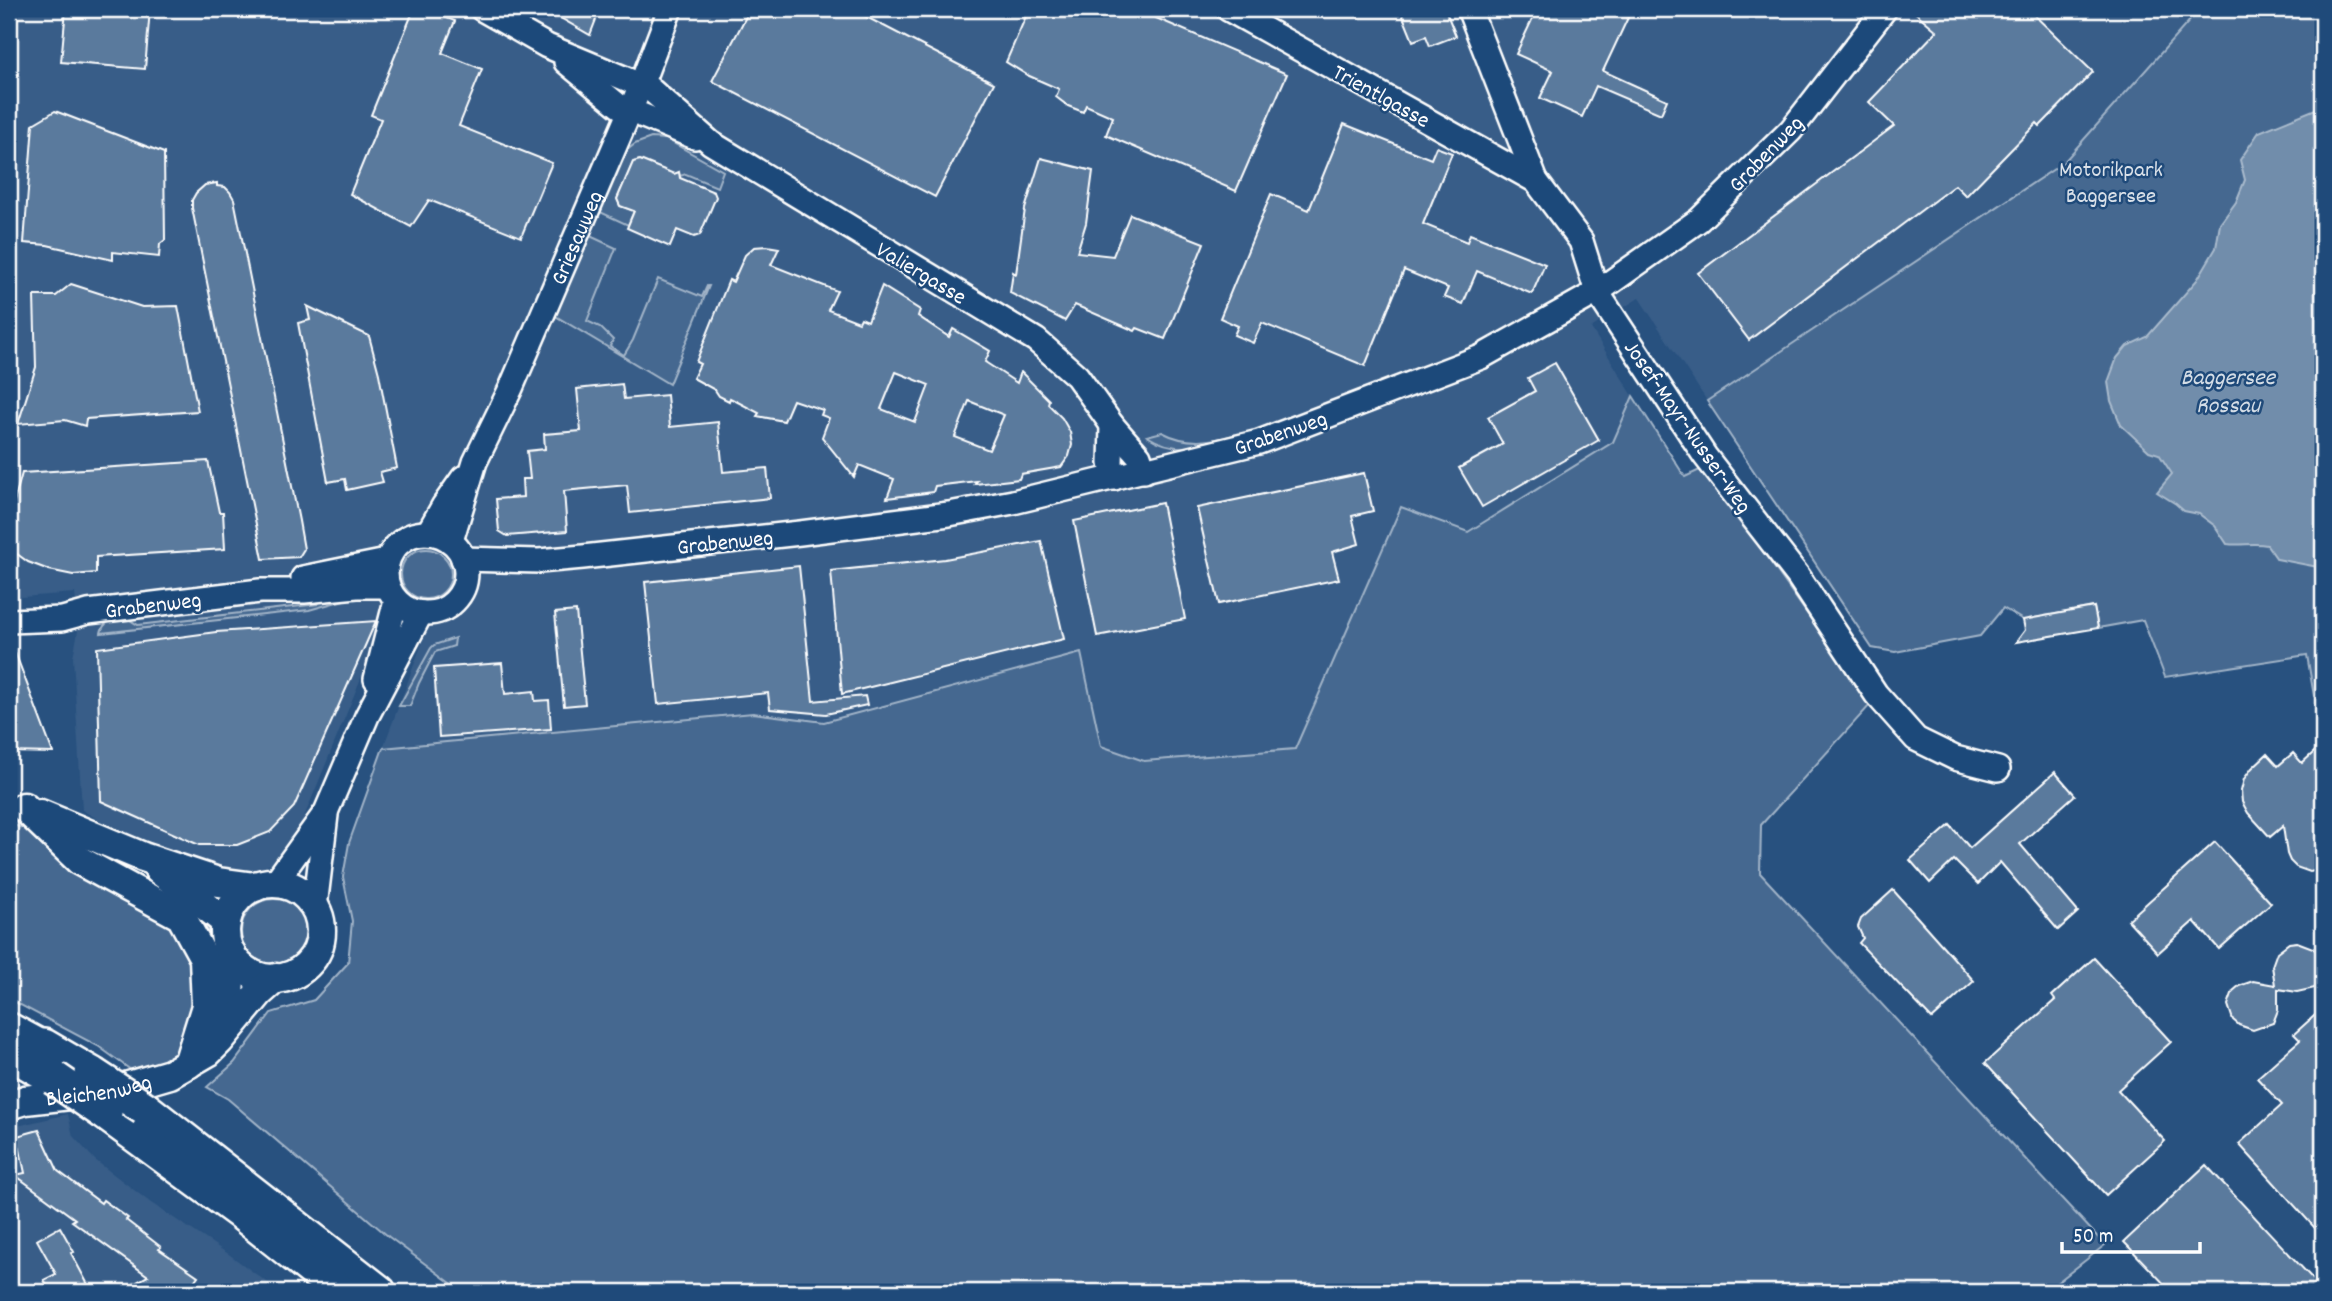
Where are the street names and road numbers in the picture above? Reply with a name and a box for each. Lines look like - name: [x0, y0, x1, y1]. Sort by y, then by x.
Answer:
- street label: Trientlgasse: [1326, 58, 1435, 138]
- street label: Grabenweg: [1722, 109, 1813, 202]
- street label: Griesauweg: [544, 186, 614, 291]
- street label: Valiergasse: [869, 235, 972, 315]
- street label: Josef-Mayr-Nusser-Weg: [1614, 335, 1758, 521]
- street label: Grabenweg: [1230, 404, 1332, 467]
- street label: Grabenweg: [676, 523, 775, 566]
- street label: Grabenweg: [103, 585, 203, 630]
- street label: Bleichenweg: [45, 1067, 156, 1118]

